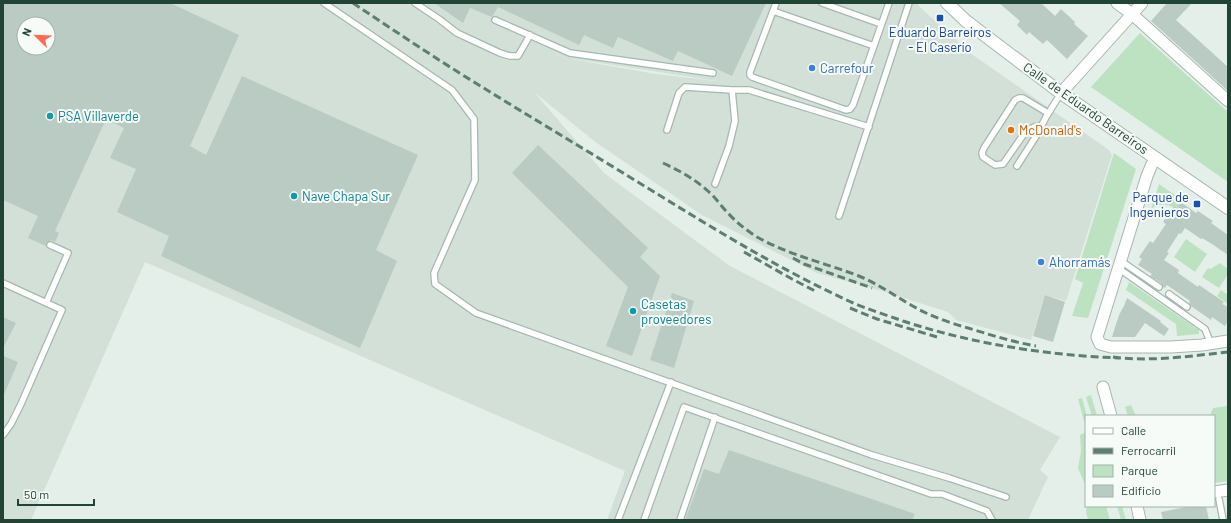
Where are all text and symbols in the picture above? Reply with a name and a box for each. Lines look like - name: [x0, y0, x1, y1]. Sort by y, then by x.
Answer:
- marker: Eduardo Barreiros - El Caserío: [935, 13, 945, 23]
- north arrow: [16, 16, 56, 56]
- place label: Eduardo Barreiros - El Caserío: [889, 24, 991, 55]
- text: N: [19, 26, 34, 38]
- street label: Calle de Eduardo Barreiros: [1020, 59, 1152, 157]
- place label: Carrefour: [820, 60, 874, 76]
- marker: Carrefour: [807, 63, 817, 73]
- place label: PSA Villaverde: [58, 108, 139, 124]
- marker: PSA Villaverde: [45, 111, 55, 121]
- place label: McDonald's: [1019, 122, 1082, 138]
- marker: McDonald's: [1006, 125, 1016, 135]
- place label: Nave Chapa Sur: [302, 188, 390, 204]
- place label: Parque de Ingenieros: [1129, 189, 1189, 220]
- marker: Nave Chapa Sur: [289, 191, 299, 201]
- marker: Parque de Ingenieros: [1192, 199, 1202, 209]
- place label: Ahorramás: [1049, 254, 1111, 270]
- marker: Ahorramás: [1036, 257, 1046, 267]
- place label: Casetas proveedores: [641, 296, 711, 327]
- marker: Casetas proveedores: [628, 306, 638, 316]
- legend: [1085, 415, 1215, 507]
- text: Calle: [1121, 423, 1146, 437]
- text: Ferrocarril: [1121, 443, 1176, 457]
- text: Parque: [1121, 463, 1158, 477]
- scale bar: [18, 481, 94, 507]
- text: Edificio: [1121, 483, 1161, 497]
- text: 50 m: [24, 487, 49, 501]

